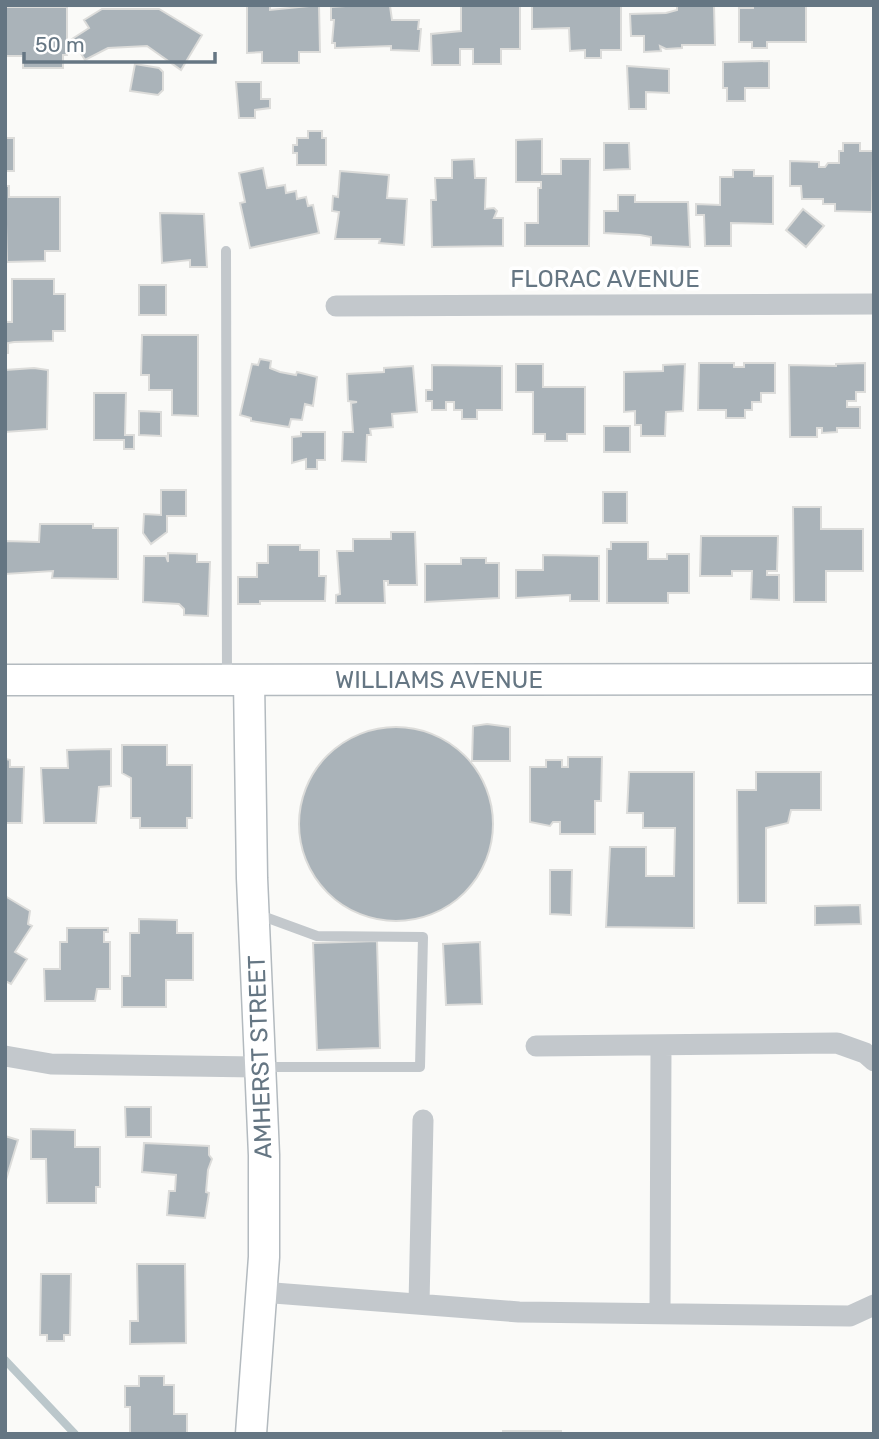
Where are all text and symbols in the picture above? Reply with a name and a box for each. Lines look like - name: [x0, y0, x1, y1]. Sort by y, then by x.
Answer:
- scale bar: [24, 21, 215, 65]
- text: 50 m: [35, 32, 85, 57]
- street label: FLORAC AVENUE: [510, 265, 700, 293]
- street label: WILLIAMS AVENUE: [335, 666, 543, 694]
- street label: AMHERST STREET: [242, 955, 278, 1159]

